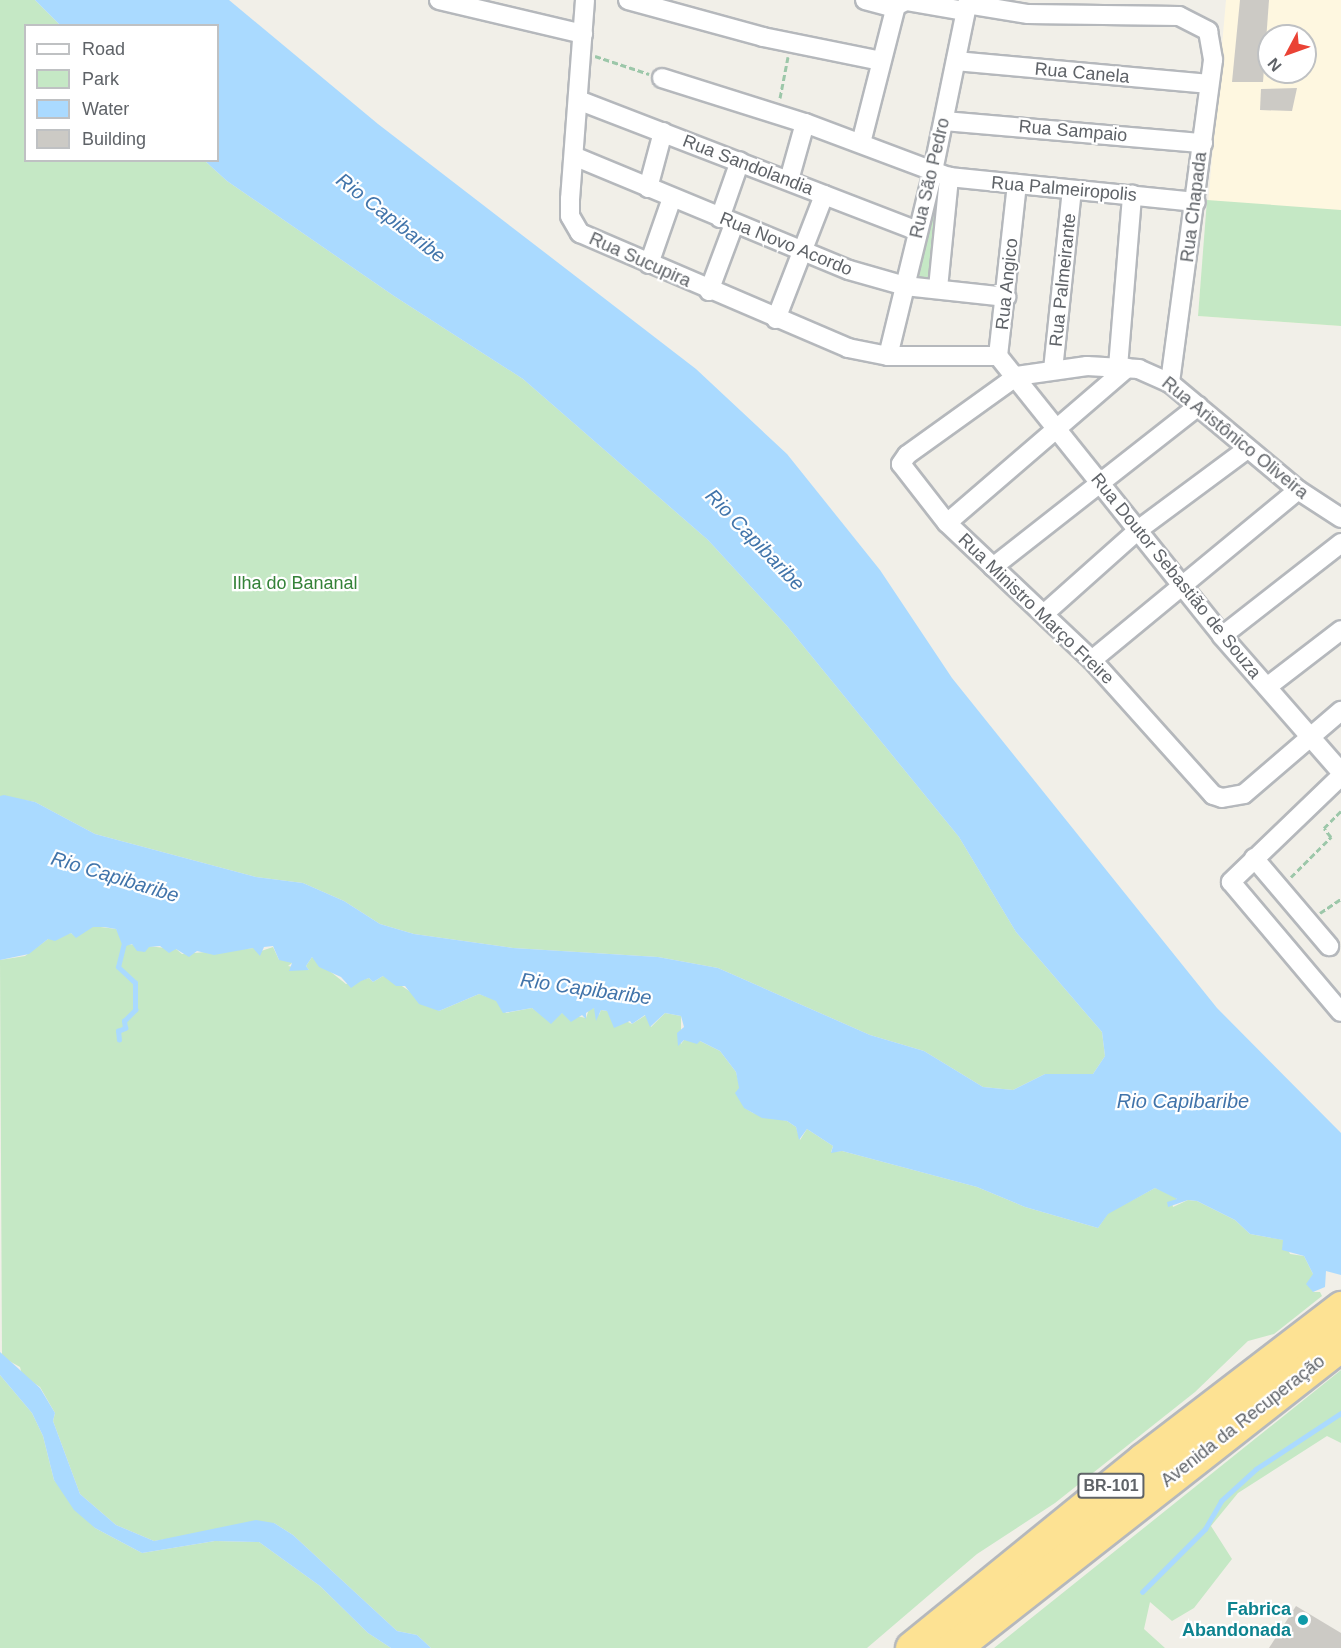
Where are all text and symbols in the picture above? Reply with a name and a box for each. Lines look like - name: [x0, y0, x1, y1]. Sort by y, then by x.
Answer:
- legend: [24, 24, 219, 162]
- north arrow: [1257, 24, 1317, 84]
- text: Road: [82, 39, 125, 59]
- text: N: [1264, 55, 1285, 75]
- street label: Rua Canela: [1034, 58, 1130, 88]
- text: Park: [82, 69, 119, 89]
- text: Water: [82, 99, 129, 119]
- street label: Rua Sampaio: [1018, 115, 1128, 147]
- street label: Rua São Pedro: [906, 116, 954, 240]
- text: Building: [82, 129, 146, 149]
- street label: Rua Sandolandia: [680, 130, 816, 200]
- street label: Rua Chapada: [1177, 151, 1211, 263]
- water label: Rio Capibaribe: [331, 168, 451, 268]
- street label: Rua Palmeiropolis: [990, 172, 1138, 206]
- street label: Rua Novo Acordo: [716, 207, 856, 281]
- street label: Rua Palmeirante: [1045, 212, 1081, 348]
- street label: Rua Sucupira: [586, 228, 694, 292]
- street label: Rua Angico: [991, 237, 1023, 331]
- street label: Rua Aristônico Oliveira: [1157, 372, 1313, 504]
- street label: Rua Doutor Sebastião de Souza: [1086, 469, 1266, 683]
- water label: Rio Capibaribe: [700, 484, 810, 596]
- street label: Rua Ministro Março Freire: [954, 529, 1118, 689]
- park label: Ilha do Bananal: [232, 572, 358, 594]
- water label: Rio Capibaribe: [48, 846, 182, 908]
- water label: Rio Capibaribe: [519, 968, 653, 1010]
- water label: Rio Capibaribe: [1117, 1089, 1249, 1113]
- street label: Avenida da Recuperação: [1157, 1350, 1329, 1492]
- road number: BR-101: [1076, 1473, 1146, 1499]
- place label: Fabrica Abandonada: [1182, 1599, 1291, 1642]
- marker: Fabrica Abandonada: [1296, 1613, 1310, 1627]

